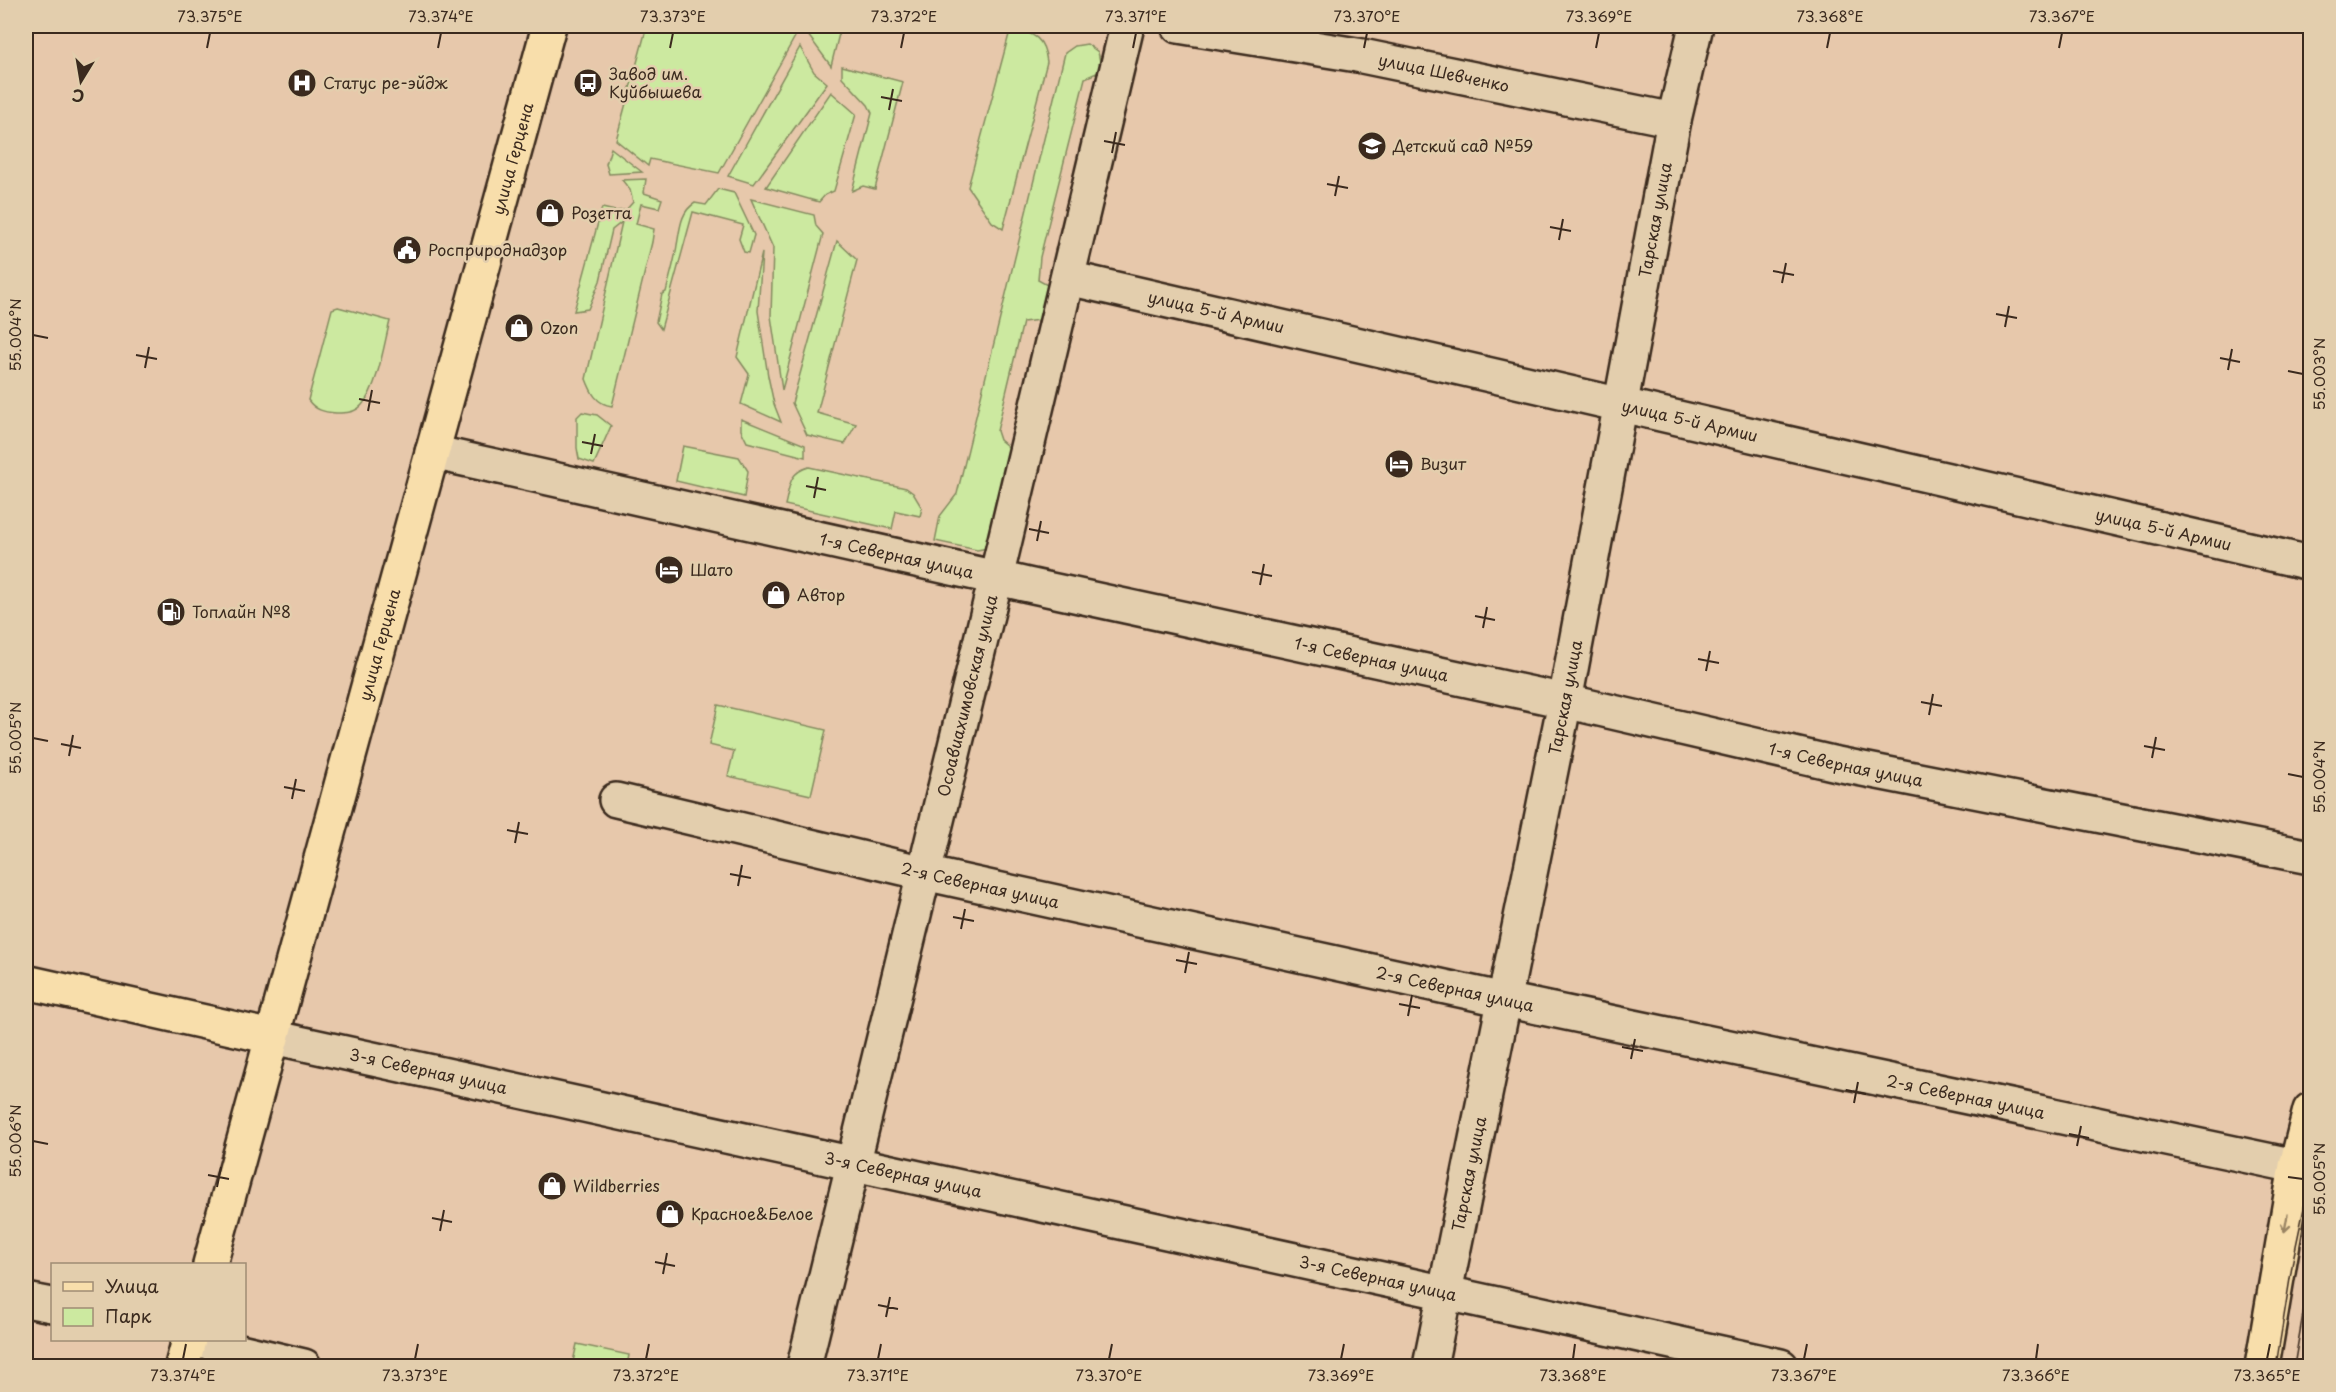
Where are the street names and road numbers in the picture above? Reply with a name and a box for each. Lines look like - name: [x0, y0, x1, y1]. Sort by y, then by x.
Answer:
- street label: улица Шевченко: [1377, 47, 1512, 97]
- street label: улица Герцена: [485, 99, 539, 217]
- street label: Тарская улица: [1632, 160, 1677, 279]
- street label: улица 5-й Армии: [1146, 284, 1287, 338]
- street label: улица 5-й Армии: [1620, 392, 1761, 447]
- street label: улица 5-й Армии: [2093, 501, 2234, 556]
- street label: 1-я Северная улица: [817, 526, 976, 584]
- street label: улица Герцена: [352, 586, 405, 703]
- street label: Осоавиахимовская улица: [930, 592, 1003, 799]
- street label: 1-я Северная улица: [1292, 630, 1451, 687]
- street label: Тарская улица: [1541, 638, 1587, 757]
- street label: 1-я Северная улица: [1766, 736, 1925, 792]
- street label: 2-я Северная улица: [899, 855, 1062, 913]
- street label: 2-я Северная улица: [1374, 959, 1536, 1017]
- street label: 3-я Северная улица: [348, 1041, 510, 1099]
- street label: 2-я Северная улица: [1885, 1067, 2047, 1124]
- street label: Тарская улица: [1445, 1114, 1491, 1233]
- street label: 3-я Северная улица: [822, 1145, 984, 1202]
- street label: 3-я Северная улица: [1297, 1248, 1459, 1306]

